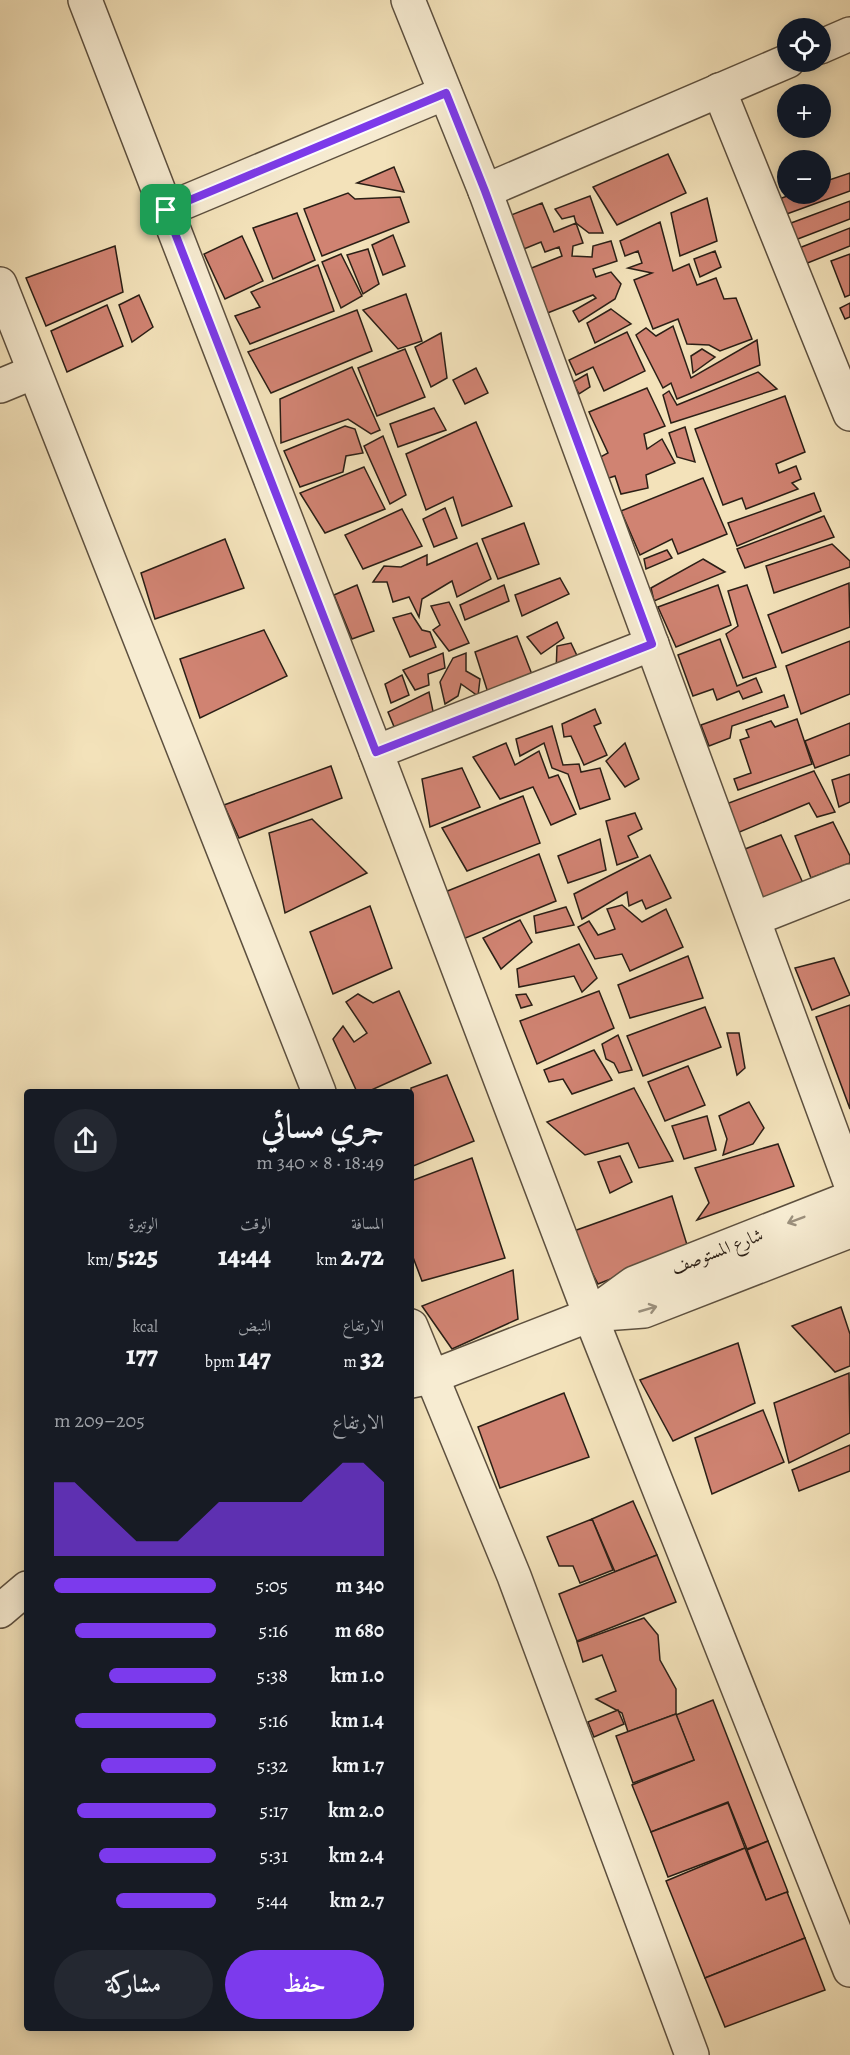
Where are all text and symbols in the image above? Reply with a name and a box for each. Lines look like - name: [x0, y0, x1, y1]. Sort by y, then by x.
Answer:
- map controls: [777, 18, 831, 204]
- button: locate: [777, 18, 831, 72]
- button: +: [777, 84, 831, 138]
- button: −: [777, 150, 831, 204]
- pin: [140, 184, 191, 235]
- icon: arrive: [149, 193, 182, 226]
- text: جري مسائي: [261, 1104, 384, 1149]
- button: share: [54, 1109, 117, 1172]
- text: 18:49 · 8 × 340 m: [256, 1149, 384, 1176]
- text: الوتيرة: [128, 1213, 158, 1235]
- text: الوقت: [240, 1213, 271, 1235]
- text: المسافة: [351, 1213, 384, 1235]
- one-way arrow: [787, 1215, 805, 1226]
- street label: شارع المستوصف: [668, 1222, 767, 1282]
- text: 5:25: [117, 1239, 158, 1274]
- text: 14:44: [218, 1239, 271, 1274]
- text: 2.72: [341, 1239, 384, 1274]
- text: /km: [87, 1249, 117, 1271]
- text: km: [316, 1249, 341, 1271]
- one-way arrow: [638, 1303, 657, 1314]
- text: النبض: [238, 1315, 271, 1337]
- text: الارتفاع: [342, 1315, 384, 1337]
- text: kcal: [132, 1316, 158, 1338]
- text: 177: [126, 1338, 158, 1373]
- text: 147: [238, 1341, 271, 1376]
- text: 32: [360, 1341, 384, 1376]
- text: bpm: [205, 1351, 238, 1373]
- text: m: [343, 1351, 360, 1373]
- text: 205–209 m: [54, 1407, 145, 1434]
- text: الارتفاع: [332, 1409, 384, 1436]
- text: 5:05: [255, 1572, 288, 1599]
- text: 340 m: [336, 1572, 384, 1599]
- text: 5:16: [259, 1617, 288, 1644]
- text: 680 m: [335, 1617, 384, 1644]
- text: 5:38: [257, 1662, 288, 1689]
- text: 1.0 km: [331, 1662, 384, 1689]
- text: 5:16: [259, 1707, 288, 1734]
- text: 1.4 km: [331, 1707, 384, 1734]
- text: 5:32: [257, 1752, 288, 1779]
- text: 1.7 km: [332, 1752, 384, 1779]
- text: 5:17: [259, 1797, 288, 1824]
- text: 2.0 km: [328, 1797, 384, 1824]
- text: 5:31: [259, 1842, 288, 1869]
- text: 2.4 km: [329, 1842, 384, 1869]
- text: 5:44: [257, 1887, 288, 1914]
- text: 2.7 km: [330, 1887, 384, 1914]
- button: مشاركة: [54, 1950, 213, 2019]
- button: حفظ: [225, 1950, 384, 2019]

